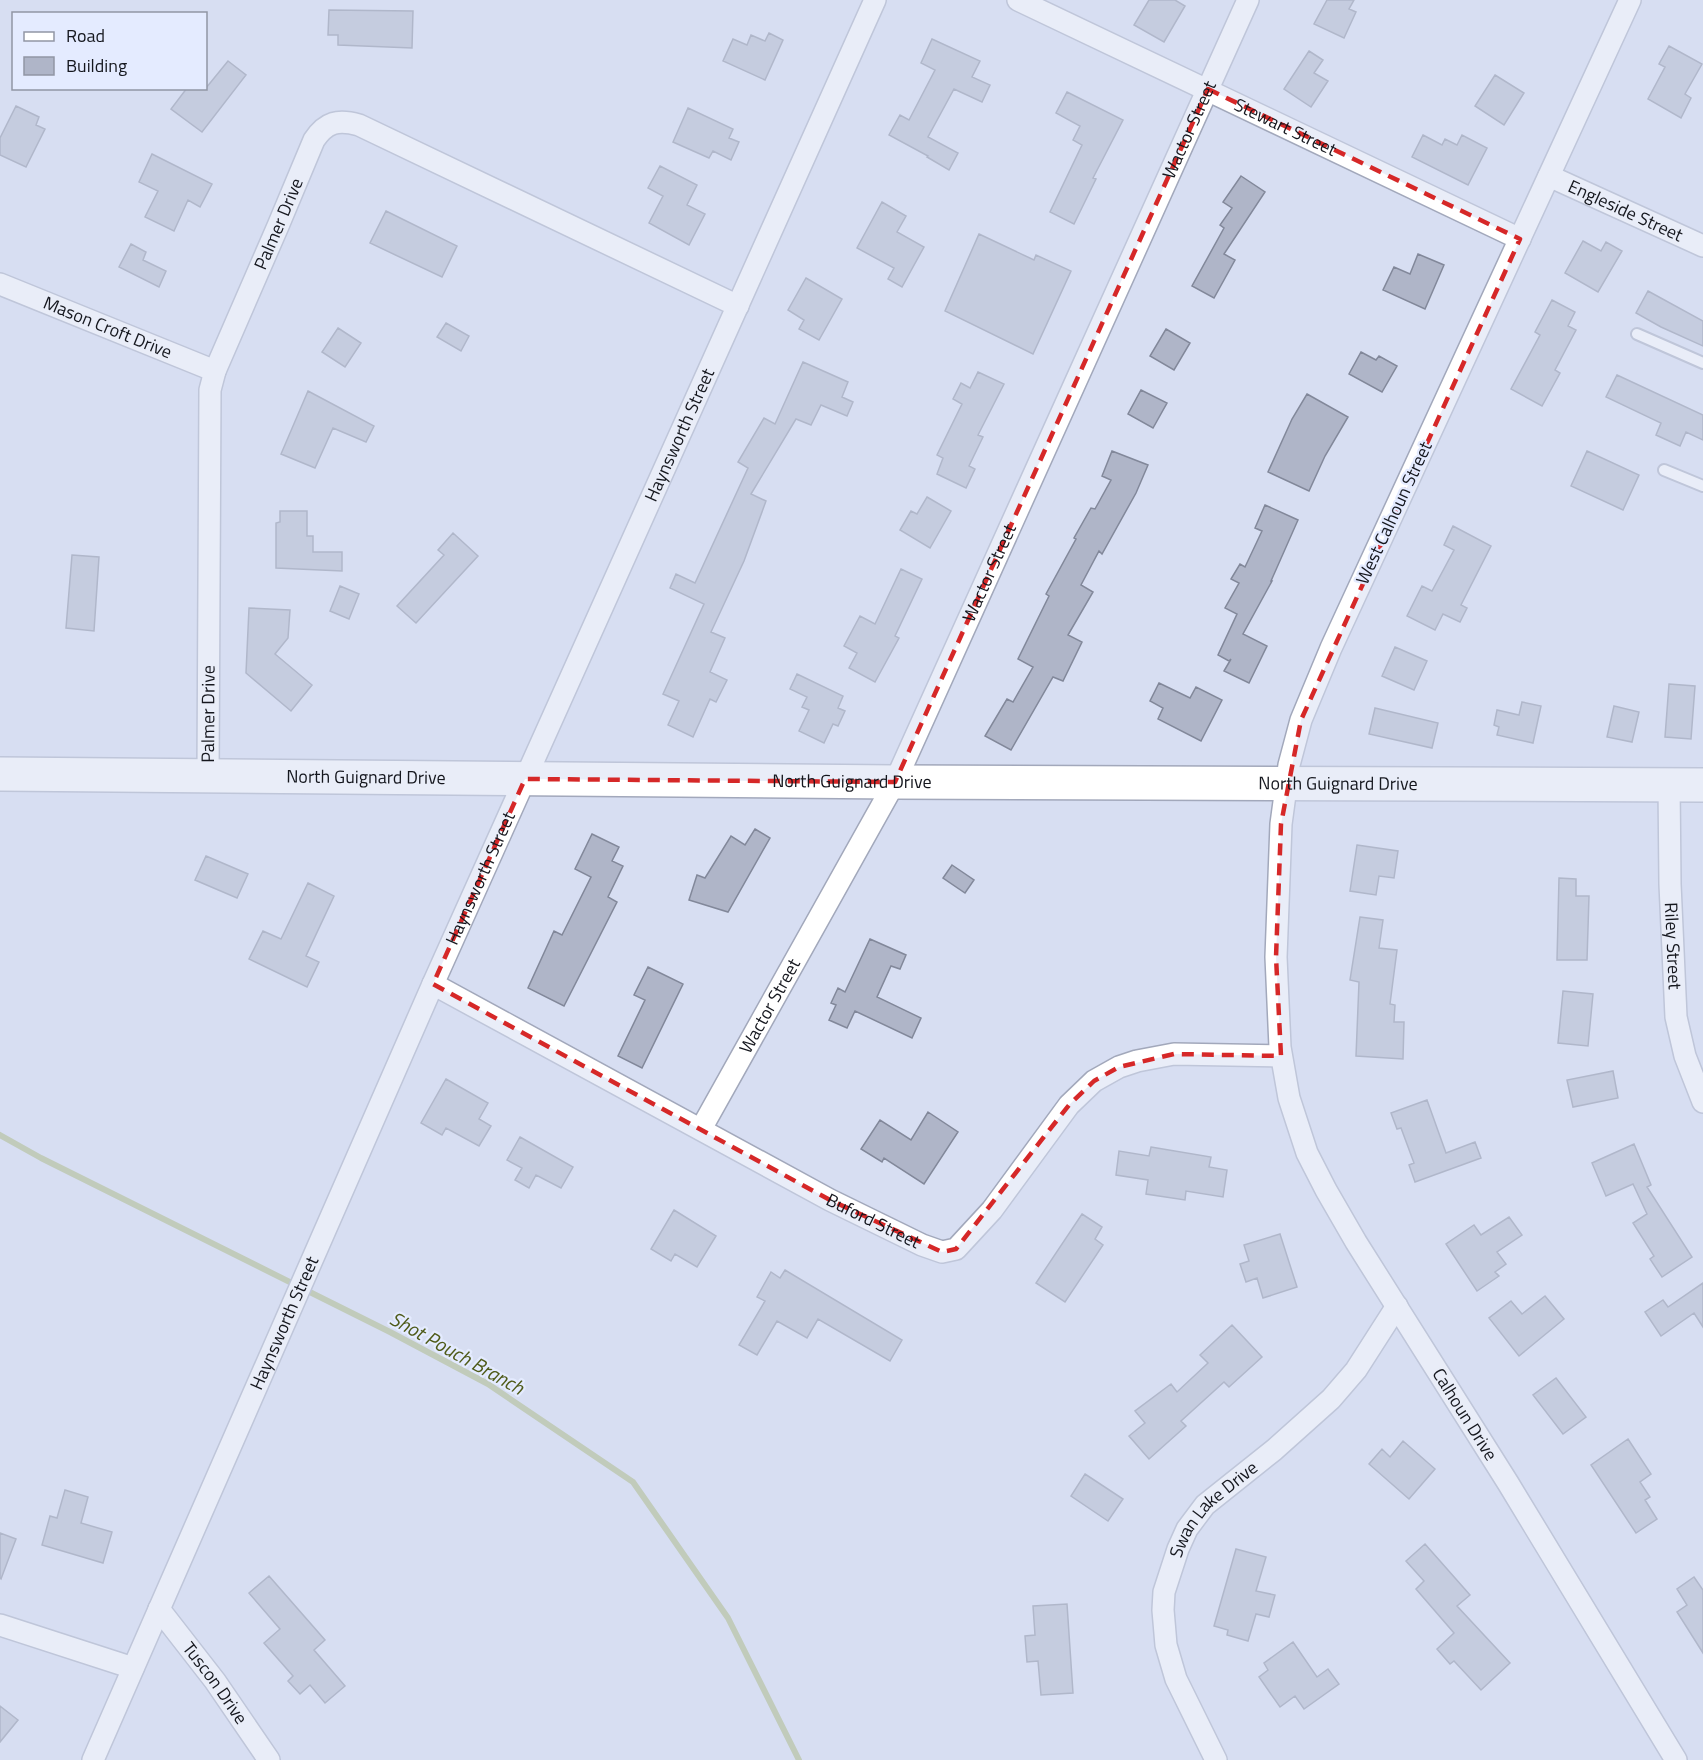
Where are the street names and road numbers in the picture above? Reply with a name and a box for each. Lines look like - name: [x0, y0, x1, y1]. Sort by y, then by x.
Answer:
- street label: Wactor Street: [1155, 76, 1223, 183]
- street label: Stewart Street: [1230, 91, 1342, 163]
- street label: Engleside Street: [1564, 172, 1688, 248]
- street label: Palmer Drive: [247, 174, 310, 274]
- street label: Mason Croft Drive: [39, 289, 176, 365]
- street label: Haynsworth Street: [637, 363, 721, 506]
- street label: West Calhoun Street: [1349, 436, 1439, 589]
- street label: Wactor Street: [955, 519, 1023, 626]
- street label: Palmer Drive: [194, 665, 222, 763]
- street label: North Guignard Drive: [286, 763, 446, 791]
- street label: North Guignard Drive: [772, 767, 932, 795]
- street label: North Guignard Drive: [1258, 769, 1418, 797]
- street label: Haynsworth Street: [438, 807, 522, 949]
- street label: Riley Street: [1658, 902, 1689, 991]
- street label: Wactor Street: [732, 953, 807, 1058]
- street label: Buford Street: [822, 1186, 926, 1255]
- street label: Haynsworth Street: [243, 1251, 325, 1394]
- street label: Calhoun Drive: [1426, 1363, 1504, 1466]
- street label: Swan Lake Drive: [1162, 1454, 1263, 1561]
- street label: Tuscon Drive: [176, 1636, 255, 1730]

